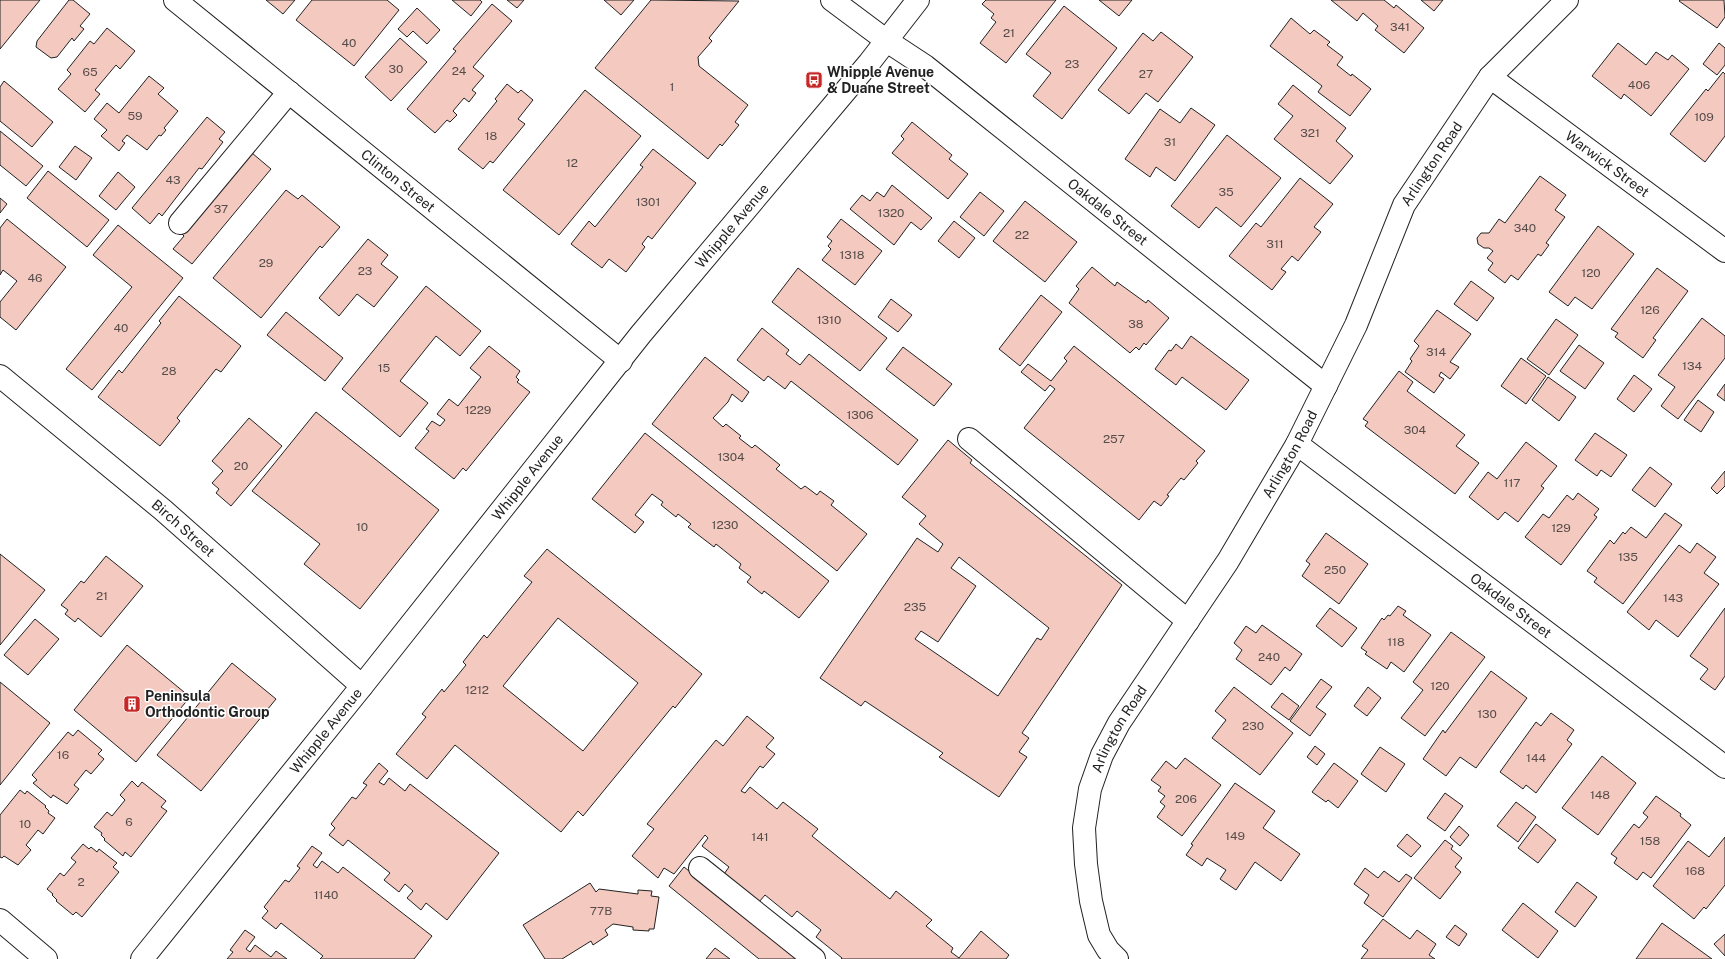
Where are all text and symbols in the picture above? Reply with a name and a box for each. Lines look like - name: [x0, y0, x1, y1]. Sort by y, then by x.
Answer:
- house number: 341: [1390, 20, 1410, 34]
- house number: 21: [1003, 26, 1015, 40]
- house number: 40: [342, 36, 356, 50]
- house number: 23: [1065, 57, 1079, 71]
- house number: 30: [389, 62, 403, 76]
- house number: 24: [452, 64, 467, 78]
- place label: Whipple Avenue & Duane Street: [827, 64, 934, 96]
- house number: 65: [82, 65, 98, 79]
- house number: 27: [1139, 67, 1153, 81]
- bus stop icon: Whipple Avenue & Duane Street: [804, 70, 824, 90]
- house number: 406: [1628, 78, 1650, 92]
- house number: 1: [670, 80, 674, 94]
- house number: 59: [127, 109, 143, 123]
- house number: 109: [1694, 110, 1714, 124]
- street label: Arlington Road: [1398, 119, 1466, 209]
- house number: 321: [1300, 126, 1320, 140]
- street label: Warwick Street: [1562, 128, 1652, 200]
- house number: 18: [485, 129, 498, 143]
- house number: 31: [1164, 135, 1176, 149]
- street label: Clinton Street: [358, 146, 438, 215]
- house number: 12: [566, 156, 578, 170]
- house number: 43: [165, 173, 181, 187]
- street label: Oakdale Street: [1065, 175, 1151, 249]
- street label: Whipple Avenue: [692, 181, 772, 271]
- house number: 35: [1218, 185, 1234, 199]
- house number: 1301: [636, 195, 660, 209]
- house number: 37: [214, 202, 228, 216]
- house number: 1320: [878, 206, 904, 220]
- house number: 340: [1514, 221, 1536, 235]
- house number: 22: [1015, 228, 1029, 242]
- house number: 311: [1266, 237, 1284, 251]
- house number: 1318: [839, 248, 865, 262]
- house number: 29: [259, 256, 273, 270]
- house number: 23: [358, 264, 372, 278]
- house number: 120: [1581, 266, 1601, 280]
- house number: 46: [27, 271, 43, 285]
- house number: 126: [1640, 303, 1660, 317]
- house number: 1310: [817, 313, 841, 327]
- house number: 38: [1128, 317, 1144, 331]
- house number: 40: [114, 321, 128, 335]
- house number: 314: [1426, 345, 1446, 359]
- house number: 134: [1682, 359, 1702, 373]
- house number: 15: [378, 361, 391, 375]
- house number: 28: [162, 364, 177, 378]
- house number: 1229: [465, 403, 491, 417]
- house number: 1306: [846, 408, 874, 422]
- street label: Arlington Road: [1259, 408, 1320, 501]
- house number: 304: [1404, 423, 1427, 437]
- street label: Whipple Avenue: [489, 431, 566, 523]
- house number: 257: [1103, 432, 1125, 446]
- house number: 1304: [717, 450, 745, 464]
- house number: 20: [234, 459, 248, 473]
- house number: 117: [1504, 476, 1520, 490]
- street label: Birch Street: [149, 496, 218, 560]
- house number: 1230: [712, 518, 738, 532]
- house number: 10: [356, 520, 368, 534]
- house number: 129: [1551, 521, 1571, 535]
- house number: 135: [1618, 550, 1638, 564]
- house number: 250: [1324, 563, 1346, 577]
- street label: Oakdale Street: [1467, 570, 1555, 641]
- house number: 21: [96, 589, 108, 603]
- house number: 143: [1663, 591, 1683, 605]
- house number: 235: [904, 600, 927, 614]
- house number: 118: [1387, 635, 1405, 649]
- house number: 240: [1258, 650, 1280, 664]
- house number: 120: [1430, 679, 1450, 693]
- street label: Arlington Road: [1088, 682, 1150, 775]
- house number: 1212: [465, 683, 489, 697]
- street label: Whipple Avenue: [287, 685, 365, 777]
- place label: Peninsula Orthodontic Group: [145, 688, 270, 720]
- building icon: Peninsula Orthodontic Group: [122, 694, 142, 714]
- house number: 130: [1477, 707, 1497, 721]
- house number: 230: [1242, 719, 1264, 733]
- house number: 16: [57, 748, 69, 762]
- house number: 144: [1526, 751, 1546, 765]
- house number: 148: [1590, 788, 1610, 802]
- house number: 206: [1175, 792, 1197, 806]
- house number: 6: [125, 815, 133, 829]
- house number: 10: [19, 817, 31, 831]
- house number: 149: [1225, 829, 1245, 843]
- house number: 141: [751, 830, 769, 844]
- house number: 158: [1640, 834, 1660, 848]
- house number: 168: [1685, 864, 1705, 878]
- house number: 2: [77, 875, 85, 889]
- house number: 1140: [314, 888, 338, 902]
- house number: 77B: [590, 904, 612, 918]

